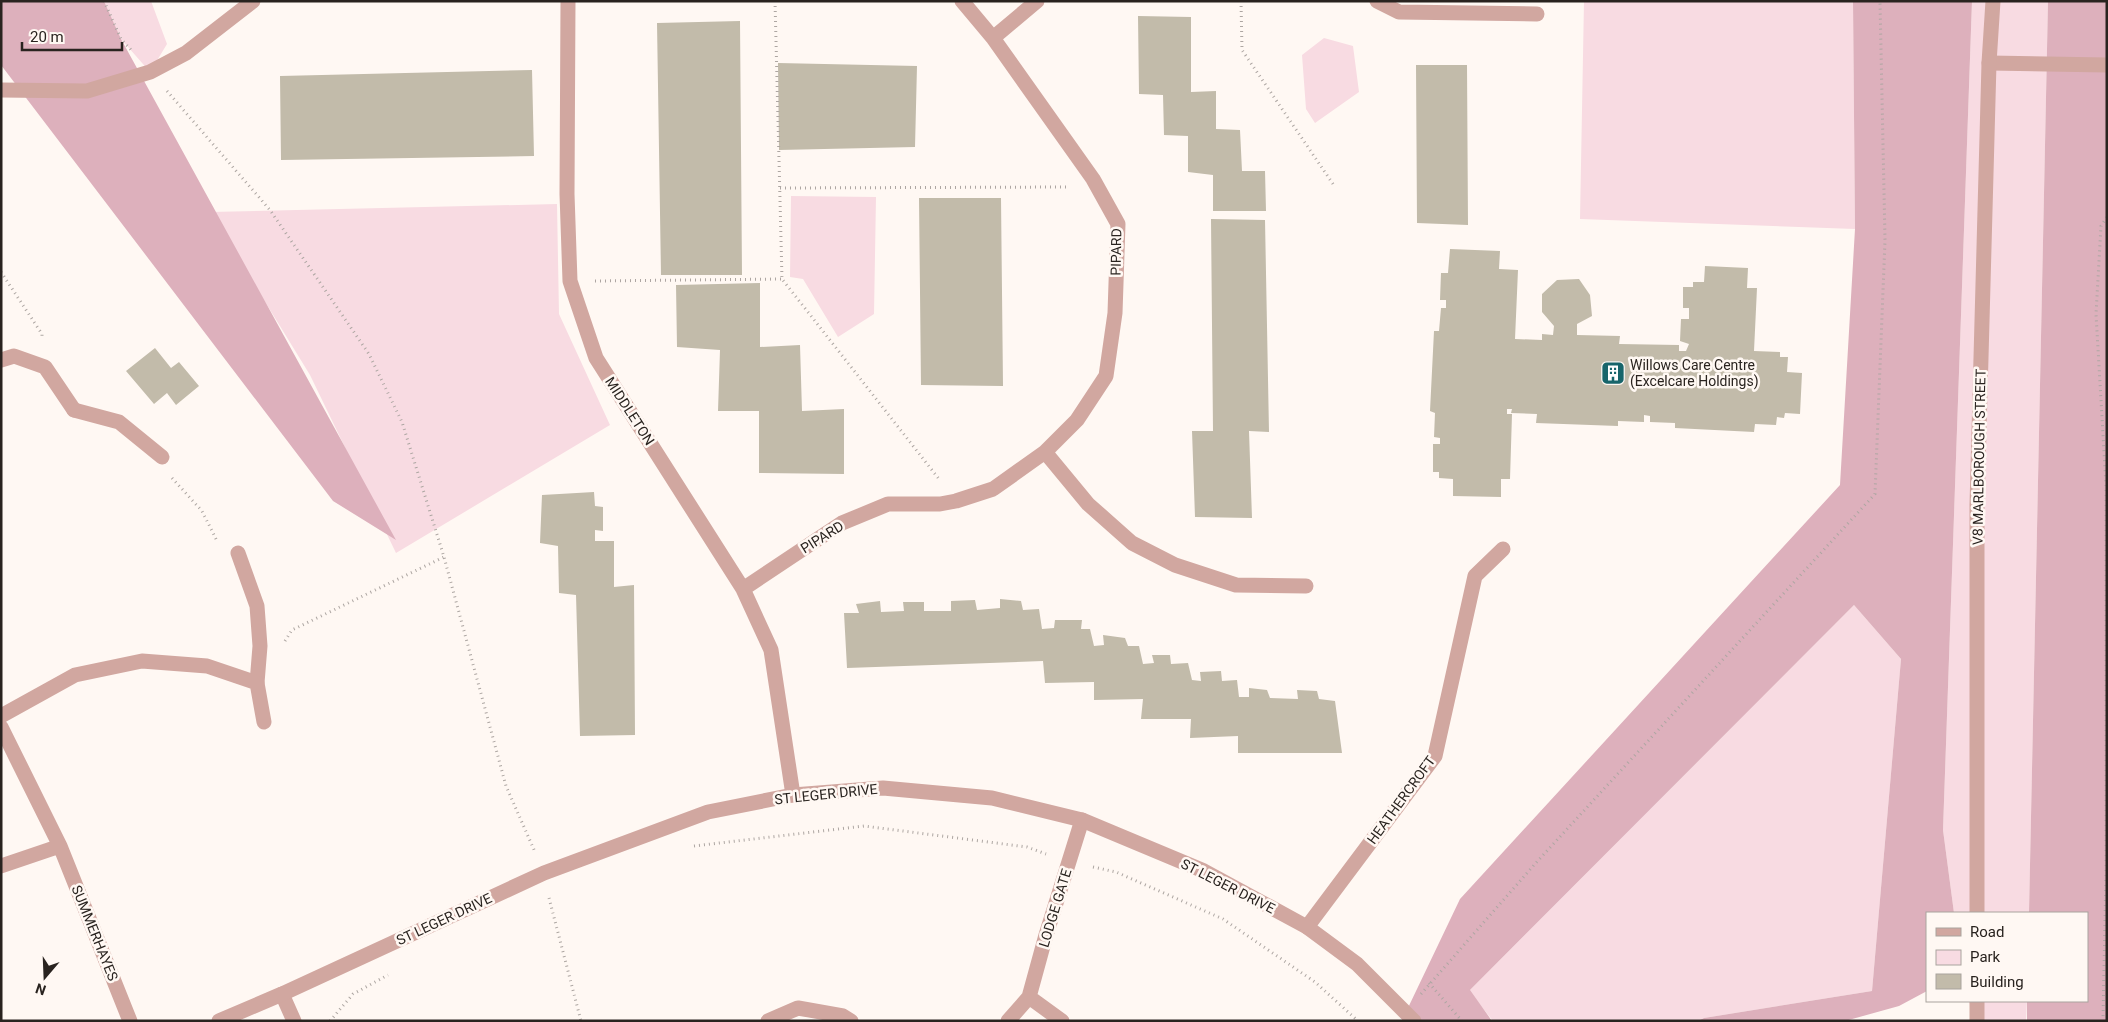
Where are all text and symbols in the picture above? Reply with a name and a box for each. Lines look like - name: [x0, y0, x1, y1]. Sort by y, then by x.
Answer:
- scale bar: [22, 20, 122, 52]
- text: 20 m: [30, 28, 64, 46]
- street label: PIPARD: [1108, 228, 1124, 276]
- place label: Willows Care Centre (Excelcare Holdings): [1630, 357, 1759, 390]
- building icon: Willows Care Centre (Excelcare Holdings): [1600, 360, 1626, 386]
- street label: V8 MARLBOROUGH STREET: [1969, 368, 1989, 545]
- street label: MIDDLETON: [602, 374, 658, 448]
- street label: PIPARD: [798, 518, 846, 556]
- street label: HEATHERCROFT: [1364, 752, 1439, 847]
- street label: ST LEGER DRIVE: [774, 781, 878, 807]
- street label: ST LEGER DRIVE: [1178, 855, 1278, 917]
- street label: LODGE GATE: [1036, 867, 1075, 949]
- street label: SUMMERHAYES: [69, 883, 121, 983]
- street label: ST LEGER DRIVE: [394, 890, 494, 948]
- legend: [1926, 912, 2088, 1002]
- text: Road: [1970, 923, 2004, 941]
- text: Park: [1970, 948, 2001, 966]
- north arrow: [20, 952, 70, 1002]
- text: Building: [1970, 973, 2024, 991]
- text: N: [33, 980, 48, 998]

